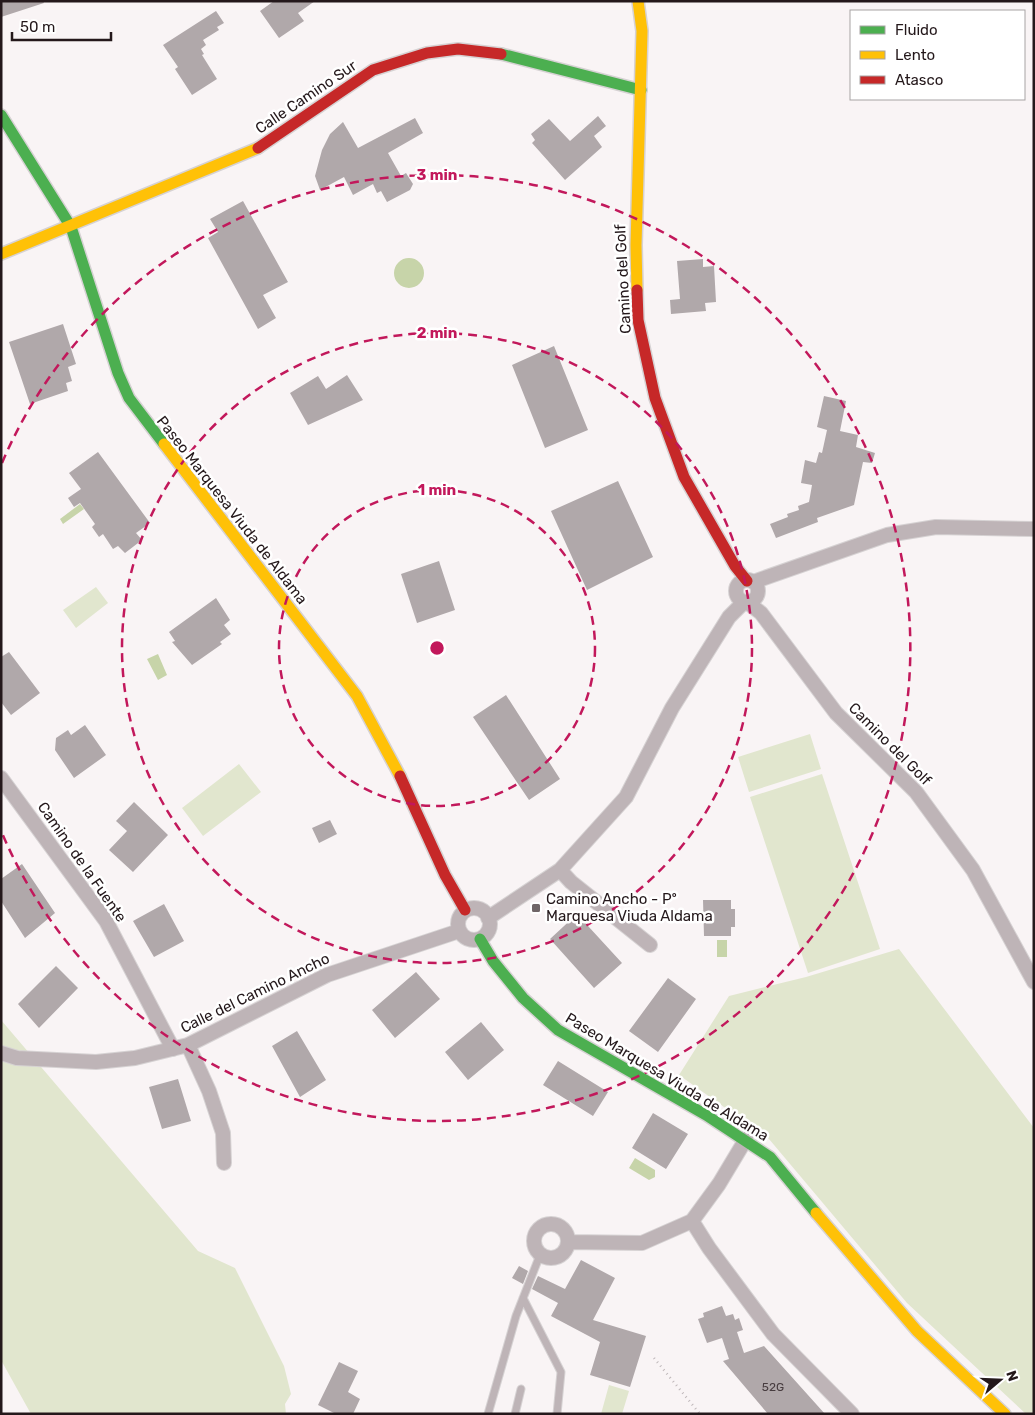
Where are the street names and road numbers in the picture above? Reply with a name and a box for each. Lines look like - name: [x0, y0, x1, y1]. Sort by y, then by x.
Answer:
- street label: Calle Camino Sur: [252, 56, 360, 138]
- street label: Camino del Golf: [611, 224, 635, 334]
- street label: Paseo Marquesa Viuda de Aldama: [153, 412, 311, 608]
- street label: Camino del Golf: [845, 699, 935, 789]
- street label: Camino de la Fuente: [34, 798, 130, 926]
- street label: Calle del Camino Ancho: [178, 949, 332, 1037]
- street label: Paseo Marquesa Viuda de Aldama: [562, 1009, 772, 1145]

